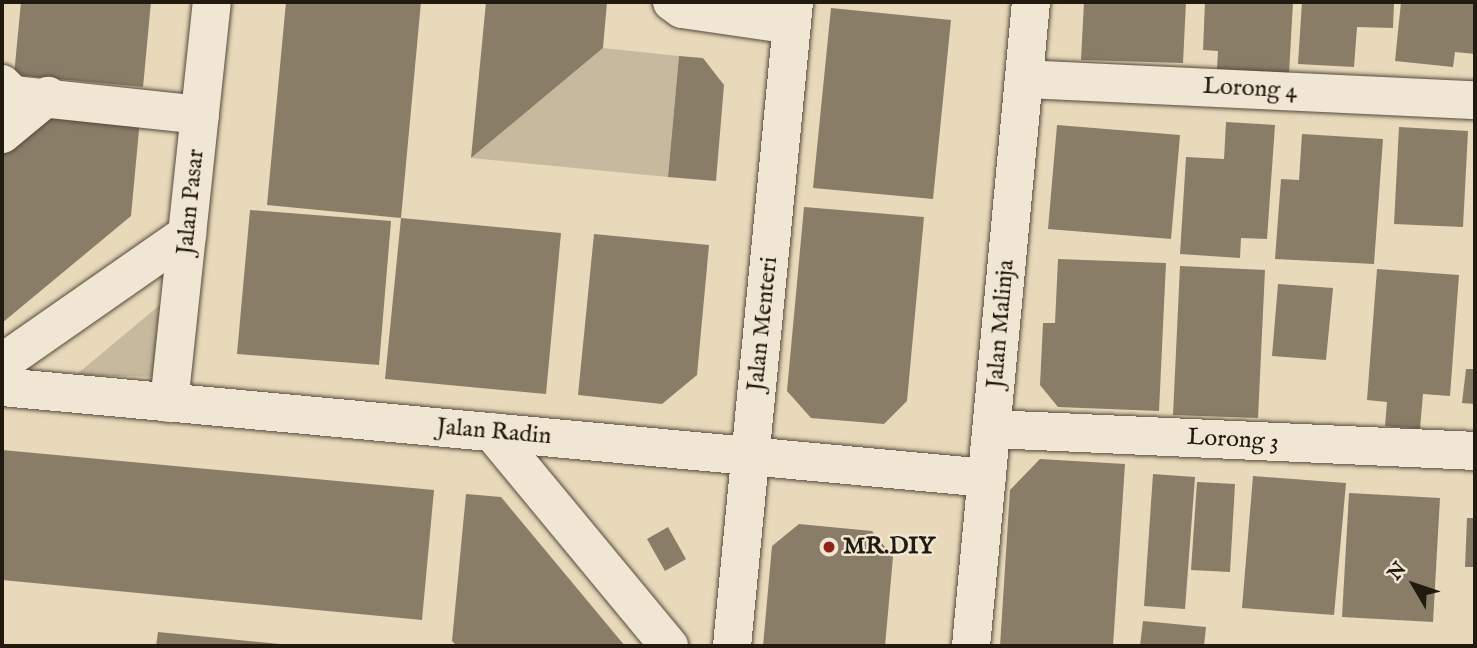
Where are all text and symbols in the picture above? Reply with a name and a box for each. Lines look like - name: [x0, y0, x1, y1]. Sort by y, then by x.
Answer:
- street label: Lorong 4: [1202, 72, 1298, 106]
- street label: Jalan Pasar: [171, 148, 211, 256]
- street label: Jalan Menteri: [742, 255, 784, 393]
- street label: Jalan Malinja: [981, 258, 1021, 390]
- street label: Jalan Radin: [435, 413, 553, 451]
- street label: Lorong 3: [1186, 423, 1280, 457]
- place label: MR.DIY: [843, 533, 935, 561]
- marker: MR.DIY: [821, 539, 837, 555]
- north arrow: [1379, 550, 1449, 620]
- text: N: [1383, 558, 1412, 586]

